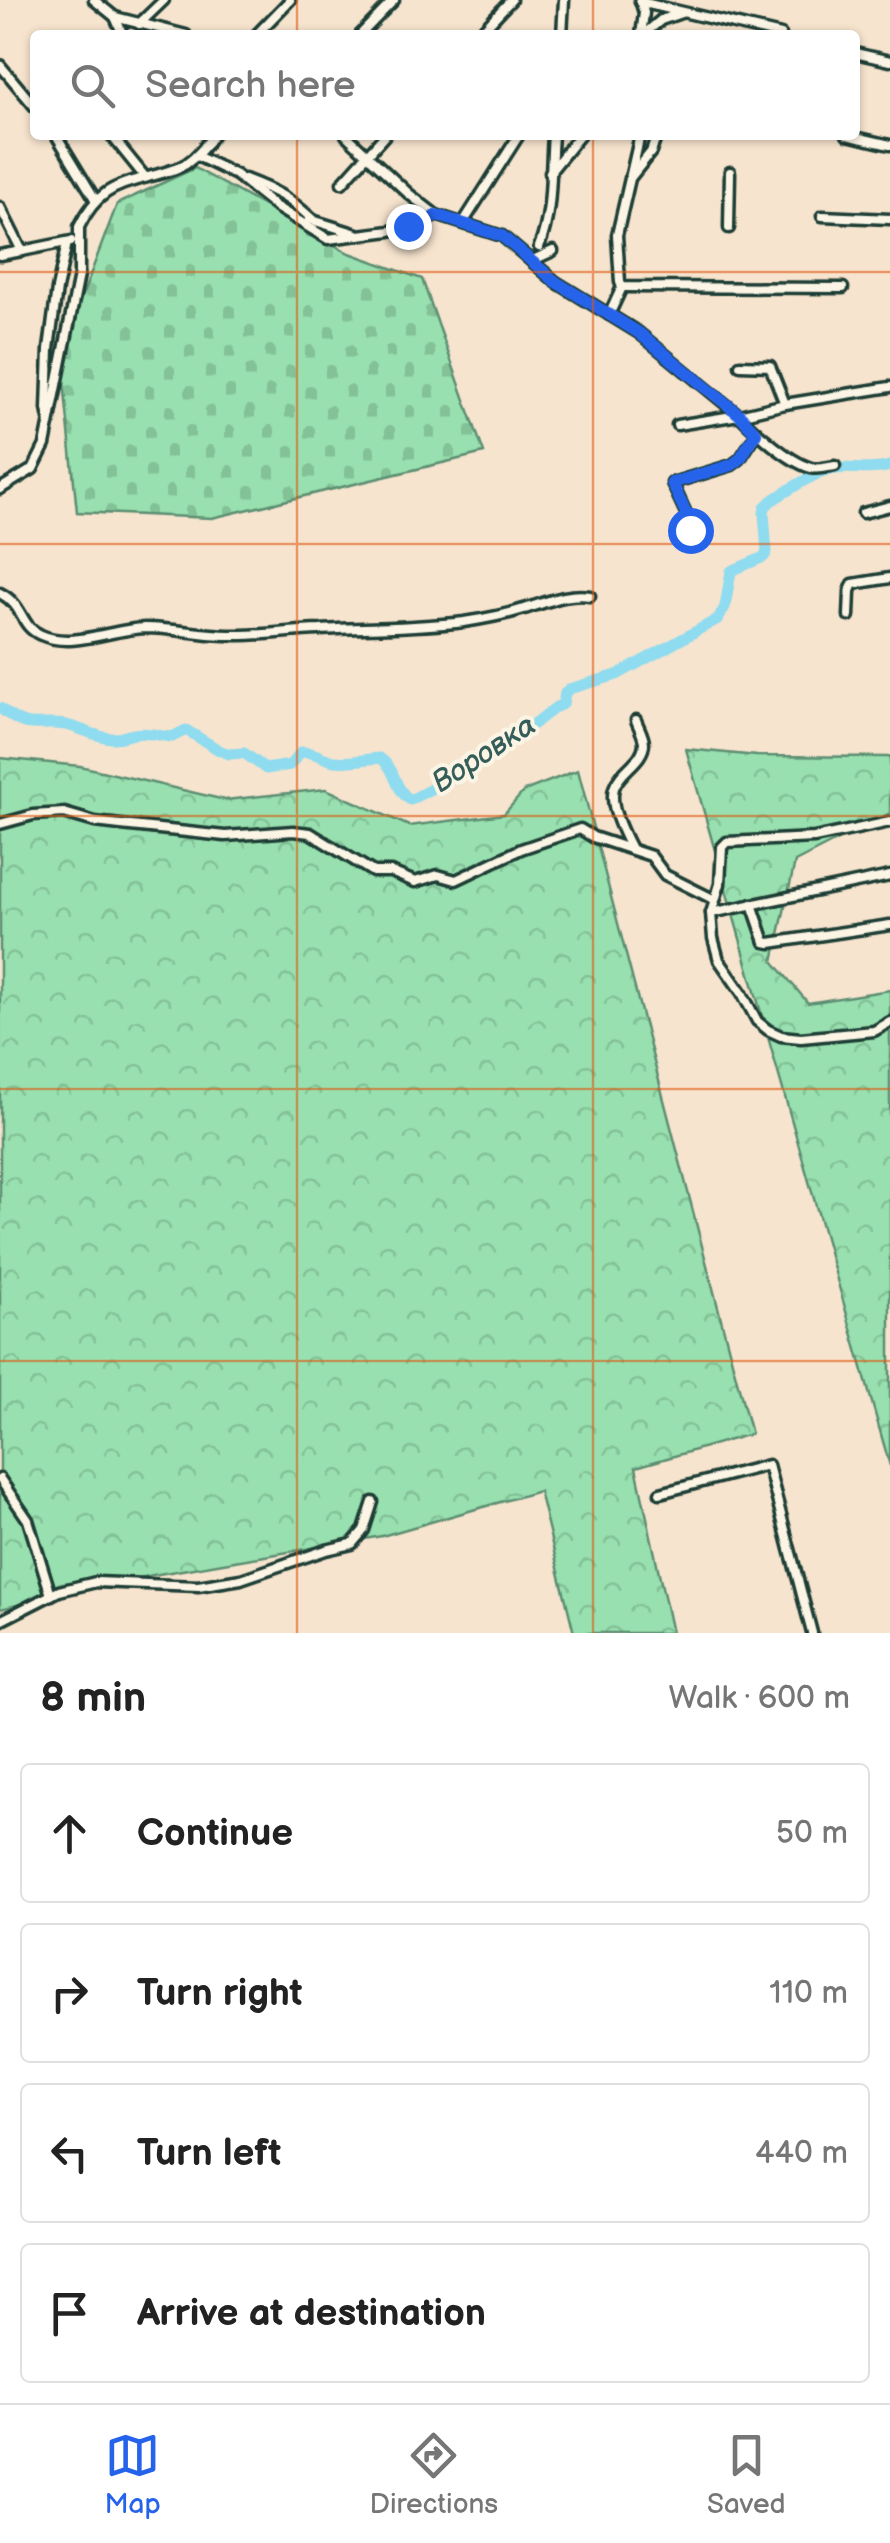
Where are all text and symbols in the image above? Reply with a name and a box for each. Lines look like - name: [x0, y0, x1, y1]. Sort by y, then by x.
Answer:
- search box: [30, 30, 860, 140]
- icon: search: [65, 58, 120, 113]
- text: Search here: [145, 63, 356, 108]
- route end: [386, 204, 432, 250]
- route start: [668, 508, 714, 554]
- water label: Воровка: [425, 707, 543, 801]
- text: 8 min: [40, 1673, 146, 1724]
- text: Walk · 600 m: [669, 1679, 850, 1718]
- icon: ahead: [42, 1806, 97, 1861]
- text: Continue: [137, 1811, 293, 1856]
- text: 50 m: [776, 1814, 848, 1853]
- icon: right: [42, 1966, 97, 2021]
- text: Turn right: [137, 1971, 302, 2016]
- text: 110 m: [769, 1974, 848, 2013]
- icon: left: [42, 2126, 97, 2181]
- text: Turn left: [137, 2131, 281, 2176]
- text: 440 m: [755, 2134, 848, 2173]
- icon: arrive: [42, 2286, 97, 2341]
- text: Arrive at destination: [137, 2291, 486, 2336]
- tab: Map: [104, 2428, 161, 2521]
- tab: Directions: [369, 2428, 498, 2521]
- tab: Saved: [707, 2428, 786, 2521]

